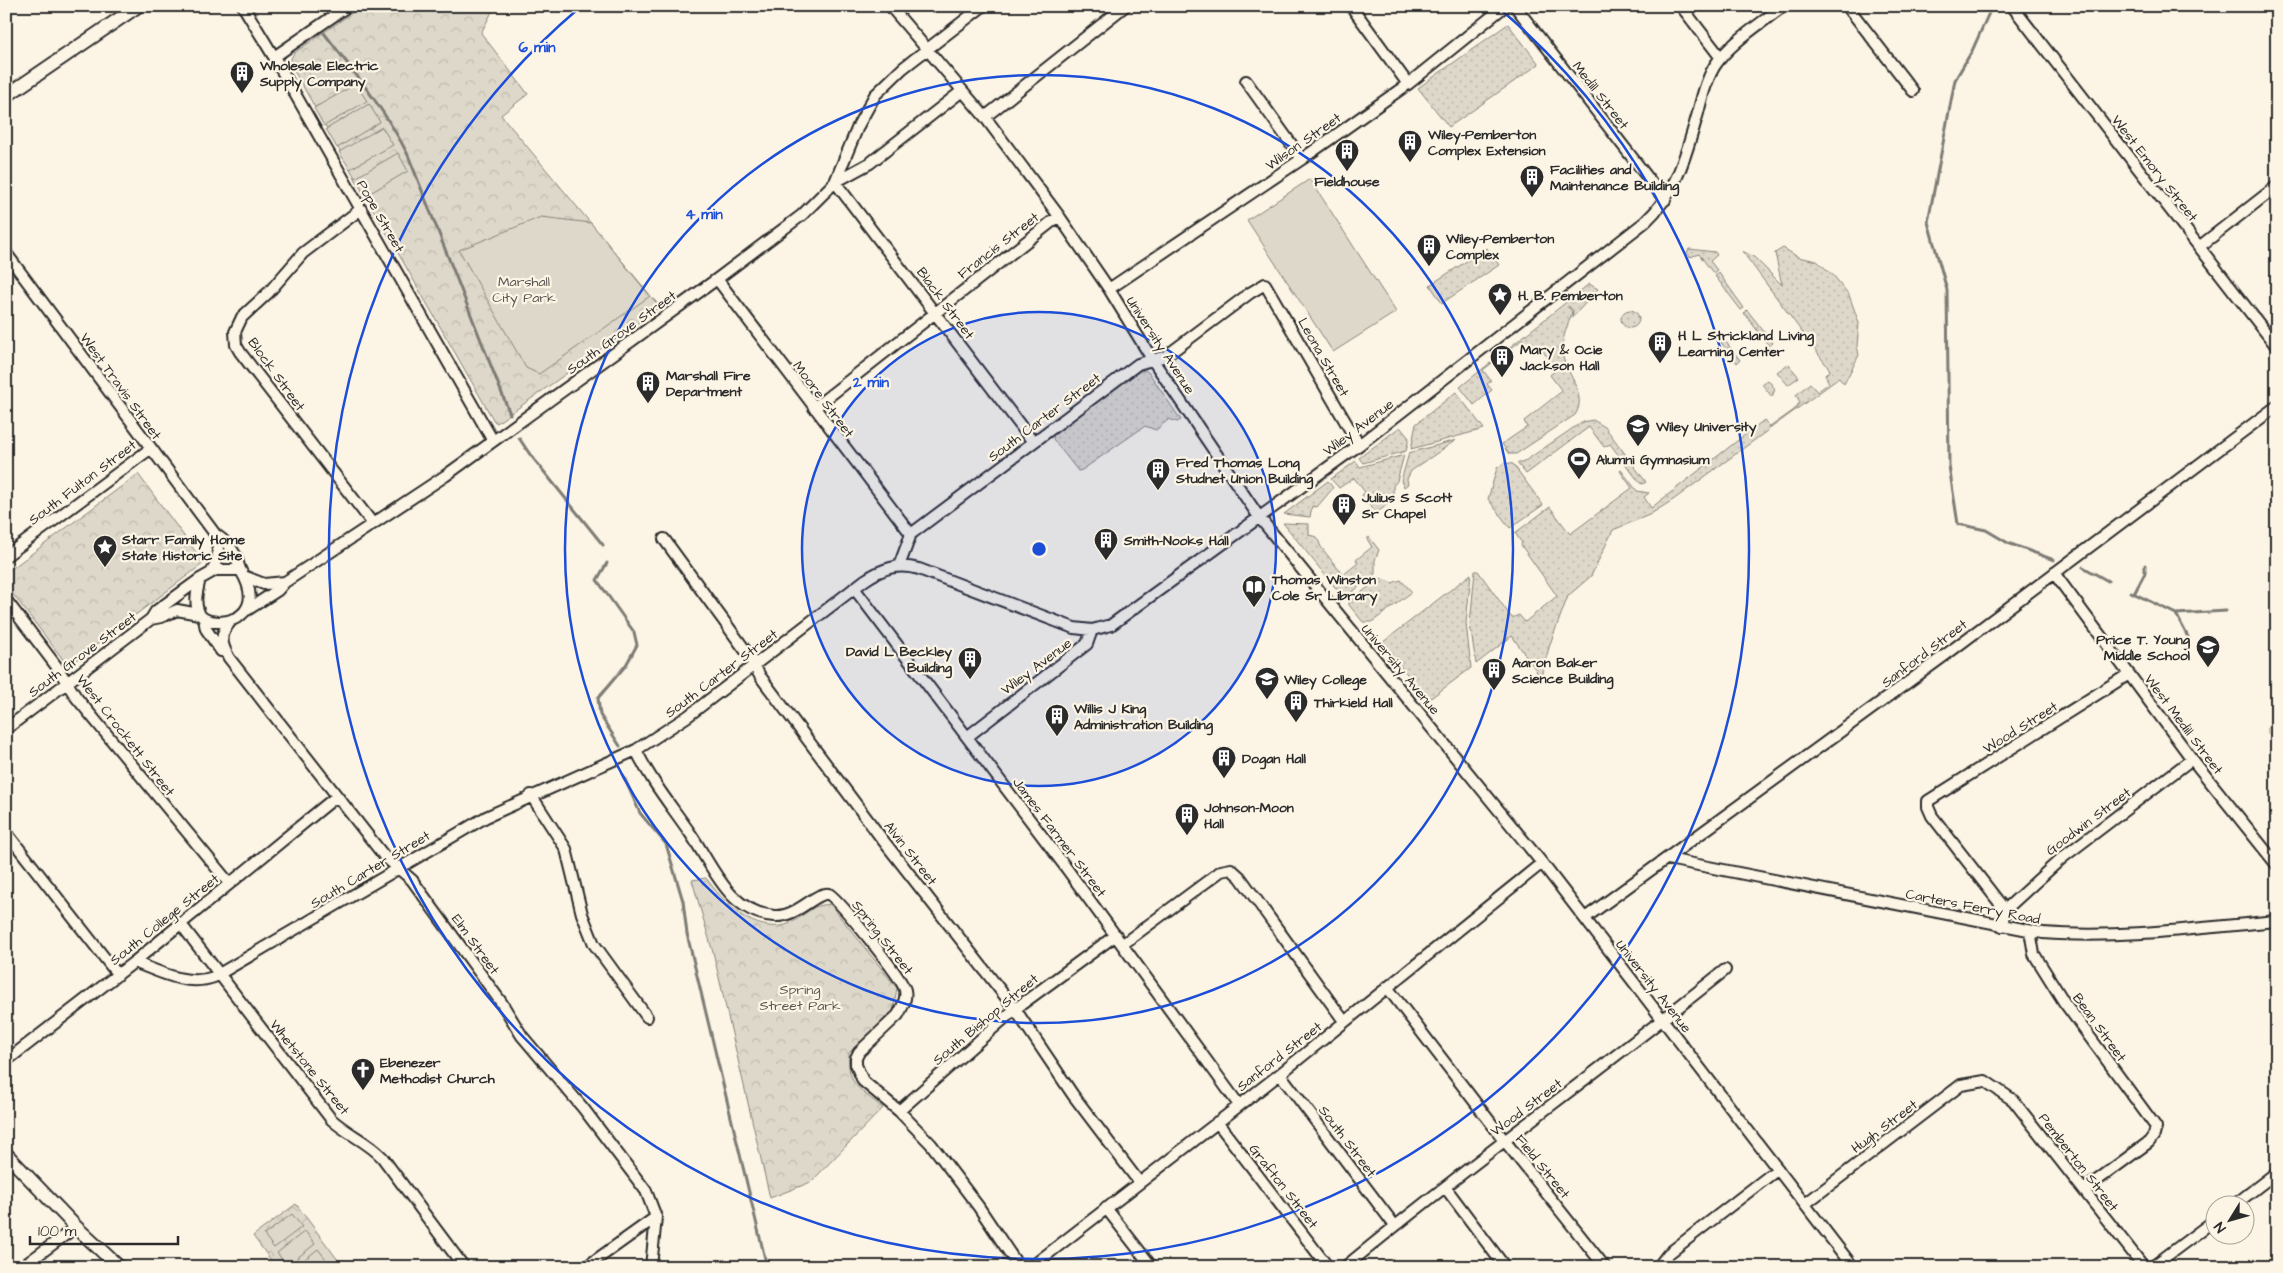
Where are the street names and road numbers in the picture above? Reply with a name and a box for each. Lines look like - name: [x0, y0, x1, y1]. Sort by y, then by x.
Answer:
- street label: Medill Street: [1567, 57, 1633, 134]
- street label: Wilson Street: [1262, 108, 1346, 175]
- street label: West Emory Street: [2106, 111, 2202, 226]
- street label: Pope Street: [351, 176, 409, 257]
- street label: Francis Street: [954, 207, 1044, 284]
- street label: Black Street: [911, 263, 979, 344]
- street label: South Grove Street: [563, 286, 681, 379]
- street label: University Avenue: [1121, 293, 1200, 399]
- street label: Leona Street: [1292, 314, 1354, 401]
- street label: West Travis Street: [75, 329, 166, 444]
- street label: Block Street: [243, 334, 310, 416]
- street label: Moore Street: [788, 357, 859, 442]
- street label: South Carter Street: [984, 368, 1105, 467]
- street label: Wiley Avenue: [1319, 394, 1398, 461]
- street label: South Fulton Street: [24, 435, 141, 530]
- street label: South Grove Street: [24, 607, 141, 702]
- street label: Sanford Street: [1877, 615, 1972, 693]
- street label: University Avenue: [1356, 620, 1445, 720]
- street label: South Carter Street: [661, 624, 782, 723]
- street label: Wiley Avenue: [997, 633, 1076, 700]
- street label: West Crockett Street: [71, 670, 179, 801]
- street label: West Medill Street: [2139, 670, 2228, 779]
- street label: Wood Street: [1979, 697, 2062, 759]
- street label: James Farmer Street: [1008, 774, 1111, 902]
- street label: Goodwin Street: [2042, 783, 2136, 860]
- street label: Alvin Street: [879, 817, 942, 890]
- street label: South Carter Street: [307, 826, 435, 914]
- street label: South College Street: [106, 869, 224, 970]
- street label: Carters Ferry Road: [1904, 884, 2042, 930]
- street label: Spring Street: [847, 896, 918, 979]
- street label: Elm Street: [446, 910, 504, 979]
- street label: University Avenue: [1611, 936, 1696, 1038]
- street label: South Bishop Street: [928, 969, 1043, 1070]
- street label: Bean Street: [2067, 989, 2131, 1066]
- street label: Whetstone Street: [265, 1016, 354, 1120]
- street label: Sanford Street: [1233, 1017, 1327, 1096]
- street label: Wood Street: [1487, 1074, 1567, 1141]
- street label: Hugh Street: [1847, 1095, 1922, 1158]
- street label: South Street: [1314, 1101, 1381, 1182]
- street label: Pemberton Street: [2033, 1109, 2123, 1216]
- street label: Field Street: [1510, 1130, 1575, 1203]
- street label: Grafton Street: [1244, 1140, 1323, 1233]

